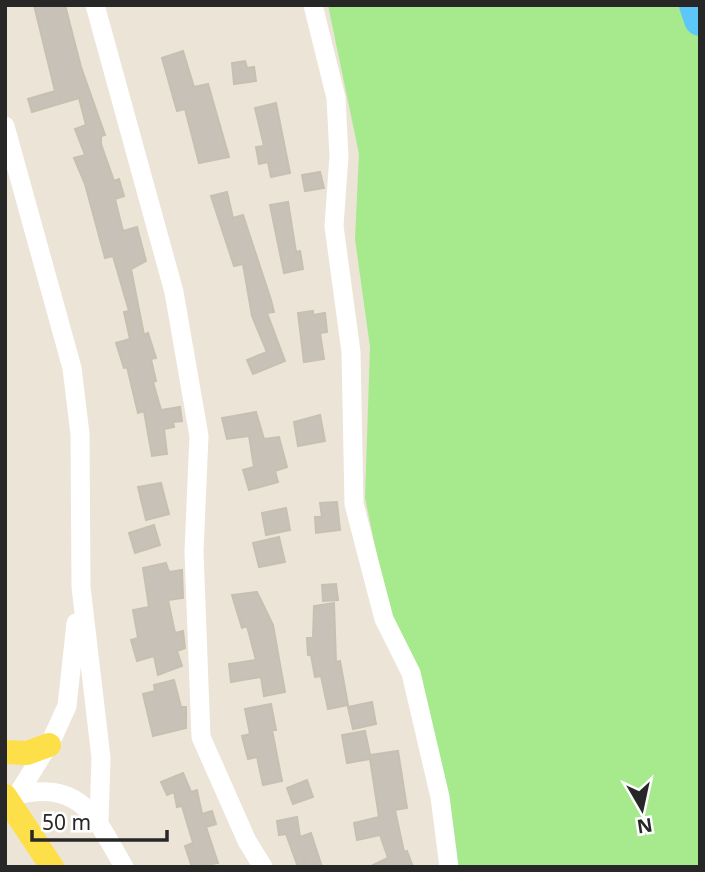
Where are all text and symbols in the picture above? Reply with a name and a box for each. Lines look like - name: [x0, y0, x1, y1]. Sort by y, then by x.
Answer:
- north arrow: [607, 774, 677, 844]
- scale bar: [32, 798, 166, 842]
- text: 50 m: [42, 808, 91, 836]
- text: N: [635, 812, 654, 840]

